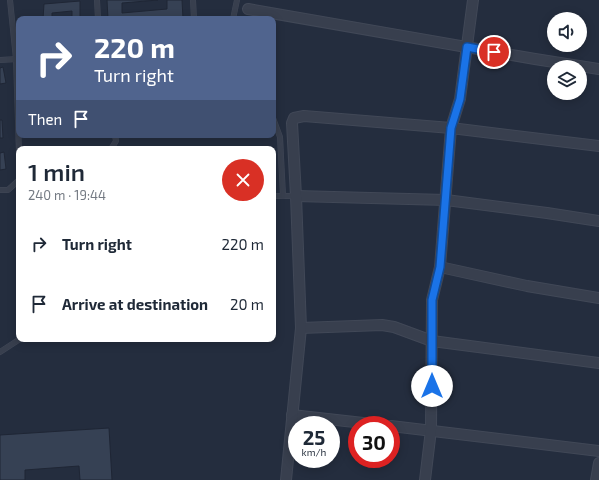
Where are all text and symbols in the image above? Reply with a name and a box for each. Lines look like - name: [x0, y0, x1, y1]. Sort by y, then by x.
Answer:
- map controls: [547, 12, 587, 100]
- button: sound: [547, 12, 587, 52]
- text: 220 m: [94, 30, 175, 64]
- icon: right: [28, 32, 80, 84]
- pin: [477, 35, 511, 69]
- icon: arrive: [483, 41, 505, 63]
- button: layers: [547, 60, 587, 100]
- text: Turn right: [94, 64, 174, 86]
- icon: arrive: [70, 108, 92, 130]
- text: Then: [28, 110, 62, 128]
- text: 1 min: [28, 157, 85, 186]
- button: close: [222, 159, 264, 201]
- text: 240 m · 19:44: [28, 187, 106, 203]
- icon: right: [28, 233, 50, 255]
- text: Turn right: [62, 235, 132, 253]
- text: 220 m: [222, 235, 264, 253]
- icon: arrive: [28, 293, 50, 315]
- text: Arrive at destination: [62, 295, 208, 313]
- text: 20 m: [230, 295, 264, 313]
- position arrow: [411, 365, 453, 407]
- speed limit sign: 30: [348, 416, 400, 468]
- text: 25: [303, 425, 325, 449]
- text: km/h: [302, 446, 326, 458]

